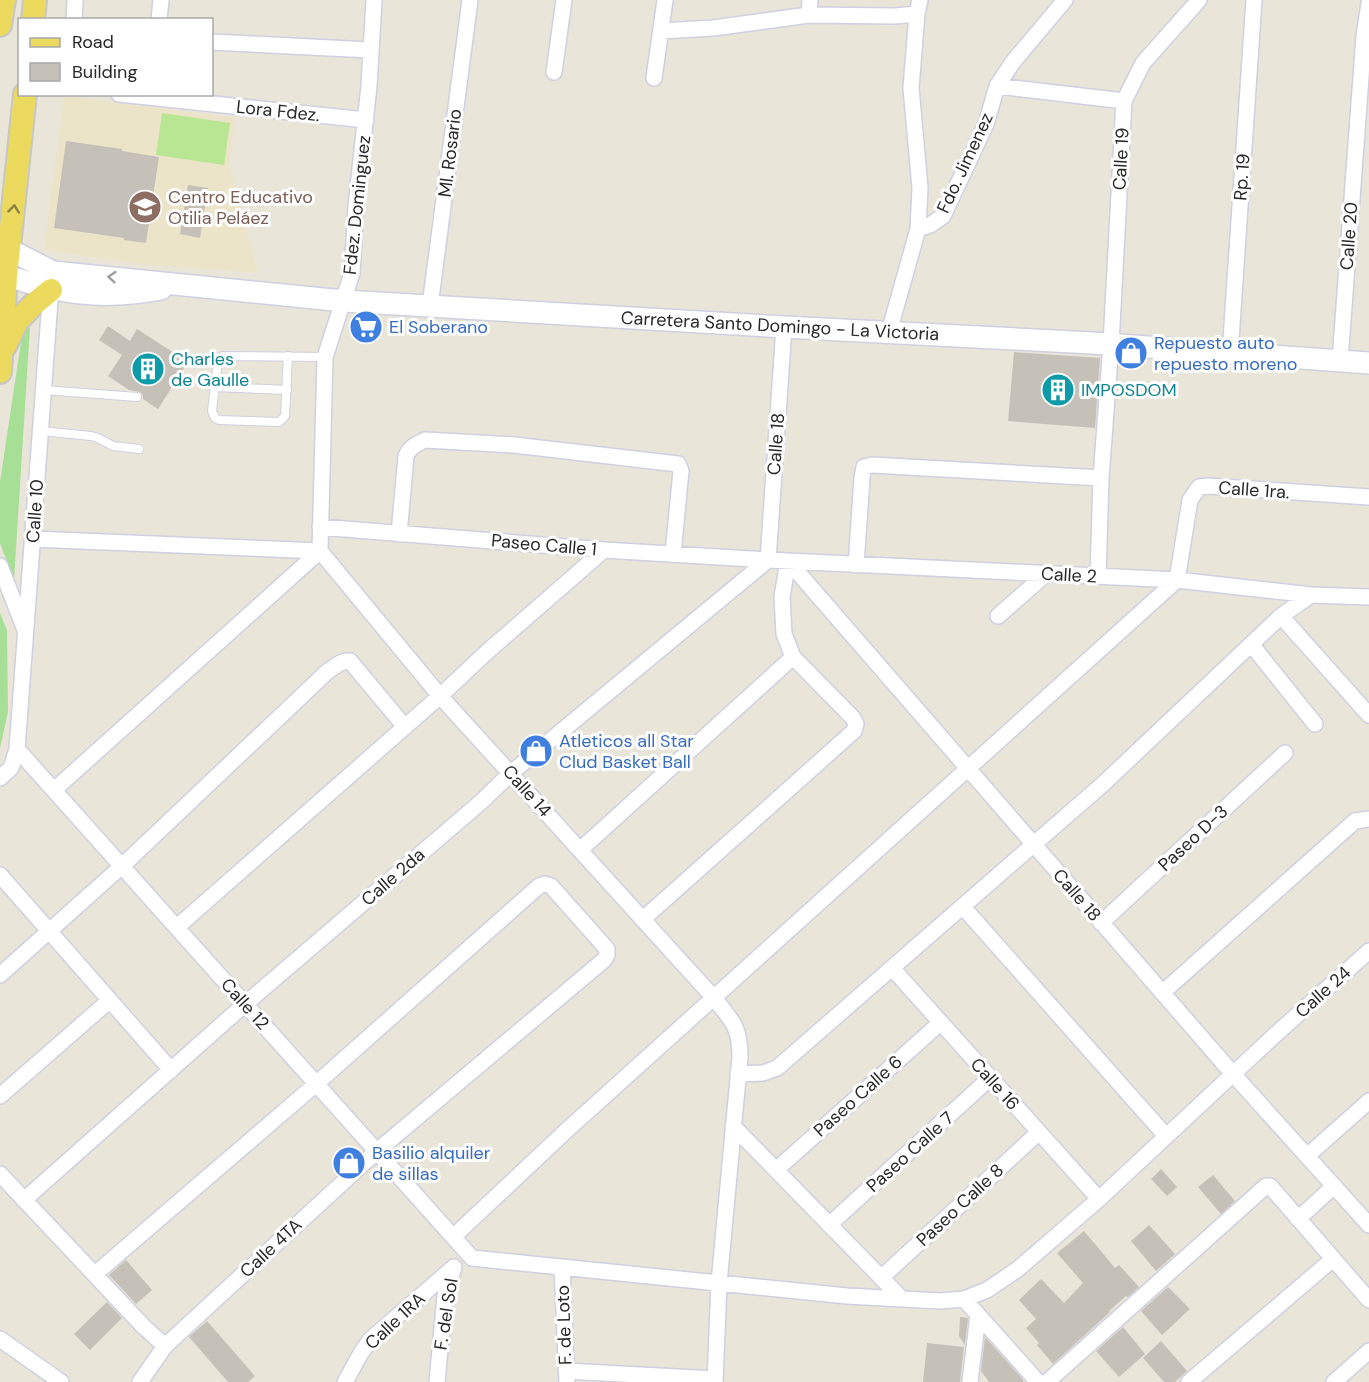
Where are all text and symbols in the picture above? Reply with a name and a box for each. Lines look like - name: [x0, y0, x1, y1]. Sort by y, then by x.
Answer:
- legend: [18, 18, 213, 96]
- text: Road: [72, 30, 114, 54]
- text: Building: [72, 60, 137, 84]
- street label: Lora Fdez.: [235, 95, 321, 127]
- street label: Ml. Rosario: [433, 107, 467, 199]
- street label: Fdo. Jimenez: [931, 109, 999, 217]
- street label: Calle 19: [1107, 127, 1135, 191]
- street label: Fdez. Dominguez: [338, 134, 376, 276]
- street label: Rp. 19: [1228, 153, 1256, 201]
- place label: Centro Educativo Otilia Peláez: [168, 185, 313, 230]
- school or university icon: Centro Educativo Otilia Peláez: [127, 189, 163, 225]
- street label: Calle 20: [1335, 201, 1363, 271]
- one-way arrow: [7, 204, 20, 213]
- one-way arrow: [107, 271, 116, 284]
- street label: Carretera Santo Domingo - La Victoria: [620, 306, 940, 346]
- supermarket icon: El Soberano: [348, 309, 384, 345]
- place label: El Soberano: [389, 315, 488, 339]
- place label: Repuesto auto repuesto moreno: [1154, 331, 1298, 376]
- shop icon: Repuesto auto repuesto moreno: [1113, 335, 1149, 371]
- place label: Charles de Gaulle: [171, 347, 249, 392]
- building icon: Charles de Gaulle: [130, 351, 166, 387]
- building icon: IMPOSDOM: [1040, 372, 1076, 408]
- place label: IMPOSDOM: [1081, 378, 1177, 402]
- street label: Calle 18: [762, 412, 790, 476]
- street label: Calle 1ra.: [1218, 476, 1290, 504]
- street label: Calle 10: [21, 478, 49, 544]
- street label: Paseo Calle 1: [490, 528, 598, 562]
- street label: Calle 2: [1040, 562, 1098, 588]
- place label: Atleticos all Star Clud Basket Ball: [559, 729, 694, 774]
- shop icon: Atleticos all Star Clud Basket Ball: [518, 733, 554, 769]
- street label: Calle 14: [497, 760, 557, 822]
- street label: Paseo D-3: [1153, 799, 1233, 877]
- street label: Calle 2da: [356, 843, 430, 911]
- street label: Calle 18: [1048, 864, 1106, 926]
- street label: Calle 24: [1290, 961, 1356, 1023]
- street label: Calle 12: [215, 973, 275, 1035]
- street label: Paseo Calle 6: [809, 1050, 907, 1142]
- street label: Calle 16: [965, 1053, 1025, 1115]
- street label: Paseo Calle 7: [861, 1106, 959, 1198]
- place label: Basilio alquiler de sillas: [372, 1141, 491, 1186]
- shop icon: Basilio alquiler de sillas: [331, 1145, 367, 1181]
- street label: Paseo Calle 8: [911, 1158, 1009, 1252]
- street label: Calle 4TA: [235, 1213, 307, 1283]
- street label: F. del Sol: [428, 1276, 464, 1352]
- street label: F. de Loto: [551, 1285, 577, 1365]
- street label: Calle 1RA: [360, 1287, 430, 1355]

